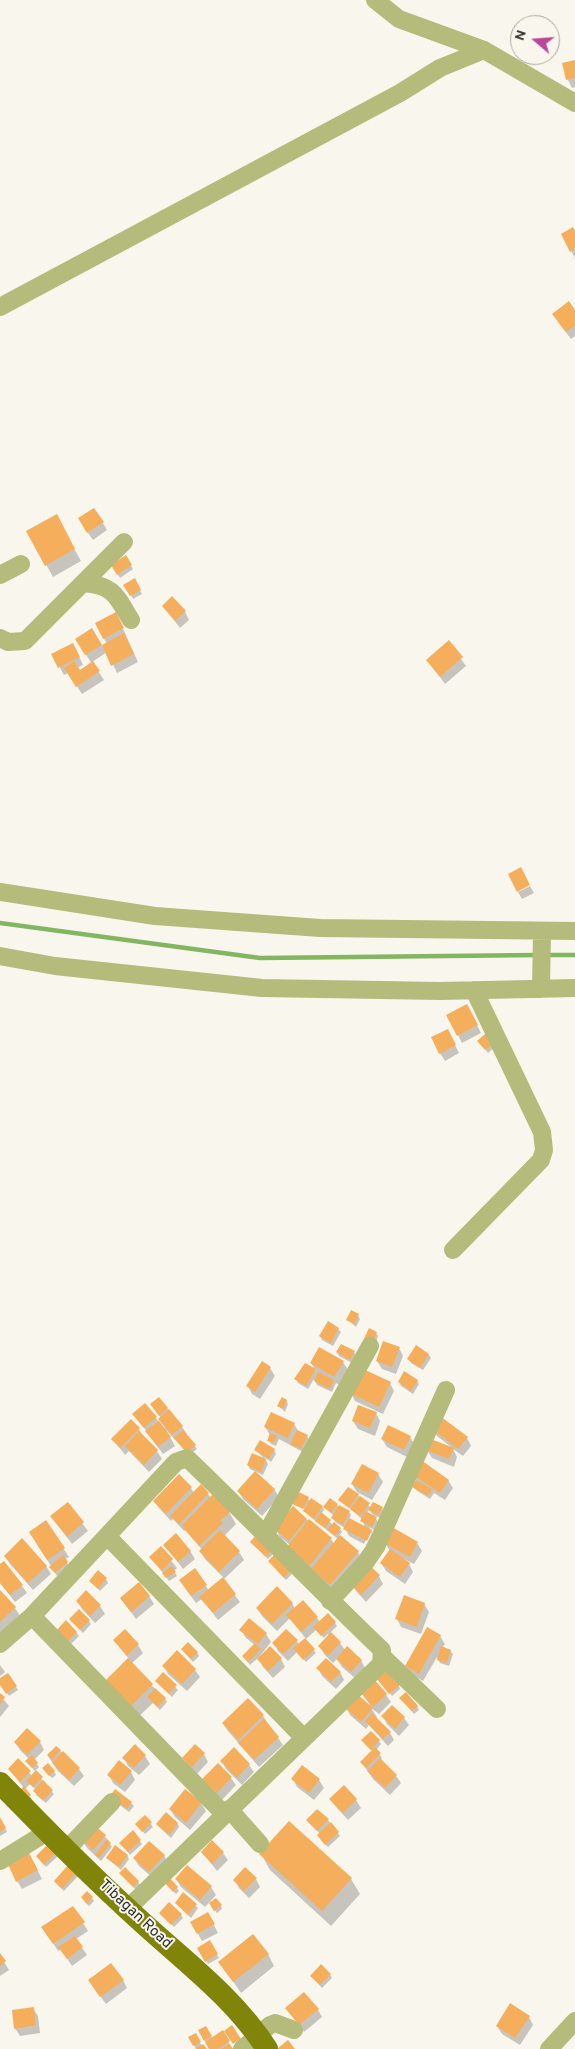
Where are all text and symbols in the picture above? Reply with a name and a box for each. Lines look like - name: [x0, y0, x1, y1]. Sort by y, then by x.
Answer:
- north arrow: [510, 15, 560, 65]
- text: N: [512, 28, 531, 43]
- street label: Tibagan Road: [95, 1877, 175, 1953]

